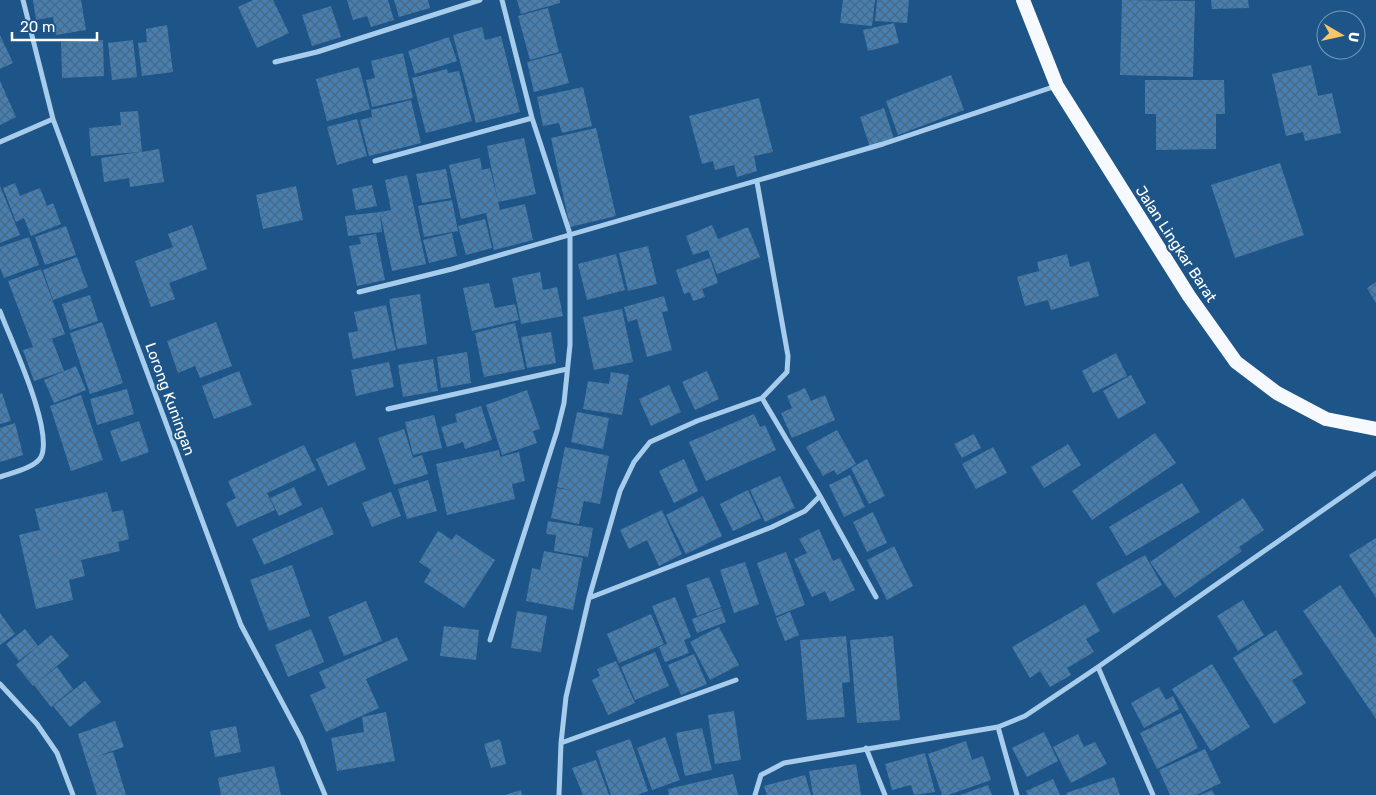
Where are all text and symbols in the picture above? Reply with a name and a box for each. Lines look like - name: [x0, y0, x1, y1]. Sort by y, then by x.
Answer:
- scale bar: [12, 10, 98, 42]
- north arrow: [1316, 10, 1366, 60]
- text: 20 m: [20, 18, 55, 36]
- text: U: [1344, 31, 1363, 43]
- street label: Jalan Lingkar Barat: [1132, 182, 1220, 306]
- street label: Lorong Kuningan: [141, 340, 199, 458]

